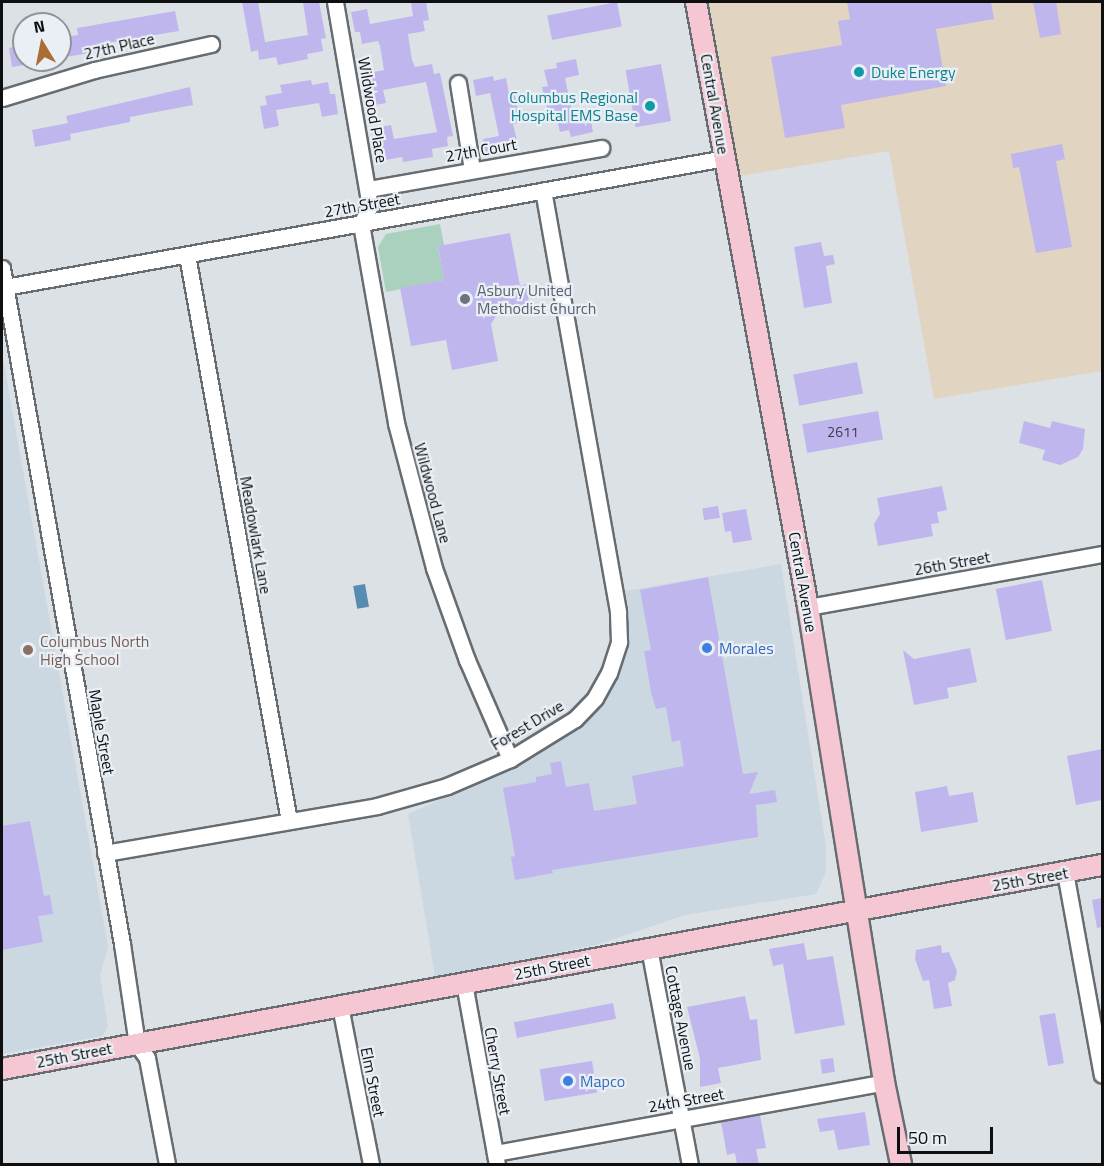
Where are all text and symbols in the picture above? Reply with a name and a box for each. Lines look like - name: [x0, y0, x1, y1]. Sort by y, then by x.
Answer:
- north arrow: [12, 12, 72, 72]
- text: N: [32, 13, 47, 39]
- street label: 27th Place: [82, 29, 156, 63]
- street label: Central Avenue: [697, 52, 733, 156]
- street label: Wildwood Place: [354, 56, 392, 164]
- place label: Duke Energy: [871, 62, 956, 82]
- marker: Duke Energy: [852, 65, 866, 79]
- place label: Columbus Regional Hospital EMS Base: [509, 87, 638, 125]
- marker: Columbus Regional Hospital EMS Base: [643, 99, 657, 113]
- street label: 27th Court: [444, 134, 518, 166]
- street label: 27th Street: [322, 189, 402, 221]
- place label: Asbury United Methodist Church: [477, 280, 596, 318]
- marker: Asbury United Methodist Church: [458, 292, 472, 306]
- house number: 2611: [827, 424, 859, 440]
- street label: Wildwood Lane: [410, 441, 456, 545]
- street label: Meadowlark Lane: [236, 475, 276, 595]
- street label: Central Avenue: [785, 530, 821, 634]
- street label: 26th Street: [912, 547, 992, 579]
- place label: Columbus North High School: [40, 631, 149, 669]
- place label: Morales: [719, 638, 774, 658]
- marker: Morales: [700, 641, 714, 655]
- marker: Columbus North High School: [21, 643, 35, 657]
- street label: Maple Street: [85, 688, 119, 776]
- street label: Forest Drive: [487, 696, 567, 754]
- street label: 25th Street: [990, 863, 1070, 895]
- street label: 25th Street: [512, 950, 592, 984]
- street label: Cottage Avenue: [661, 964, 701, 1072]
- street label: Cherry Street: [481, 1026, 515, 1116]
- street label: 25th Street: [34, 1038, 114, 1072]
- street label: Elm Street: [357, 1045, 389, 1119]
- place label: Mapco: [580, 1071, 625, 1091]
- marker: Mapco: [561, 1074, 575, 1088]
- street label: 24th Street: [646, 1084, 726, 1116]
- scale bar: [900, 1115, 996, 1153]
- text: 50 m: [908, 1124, 947, 1151]

